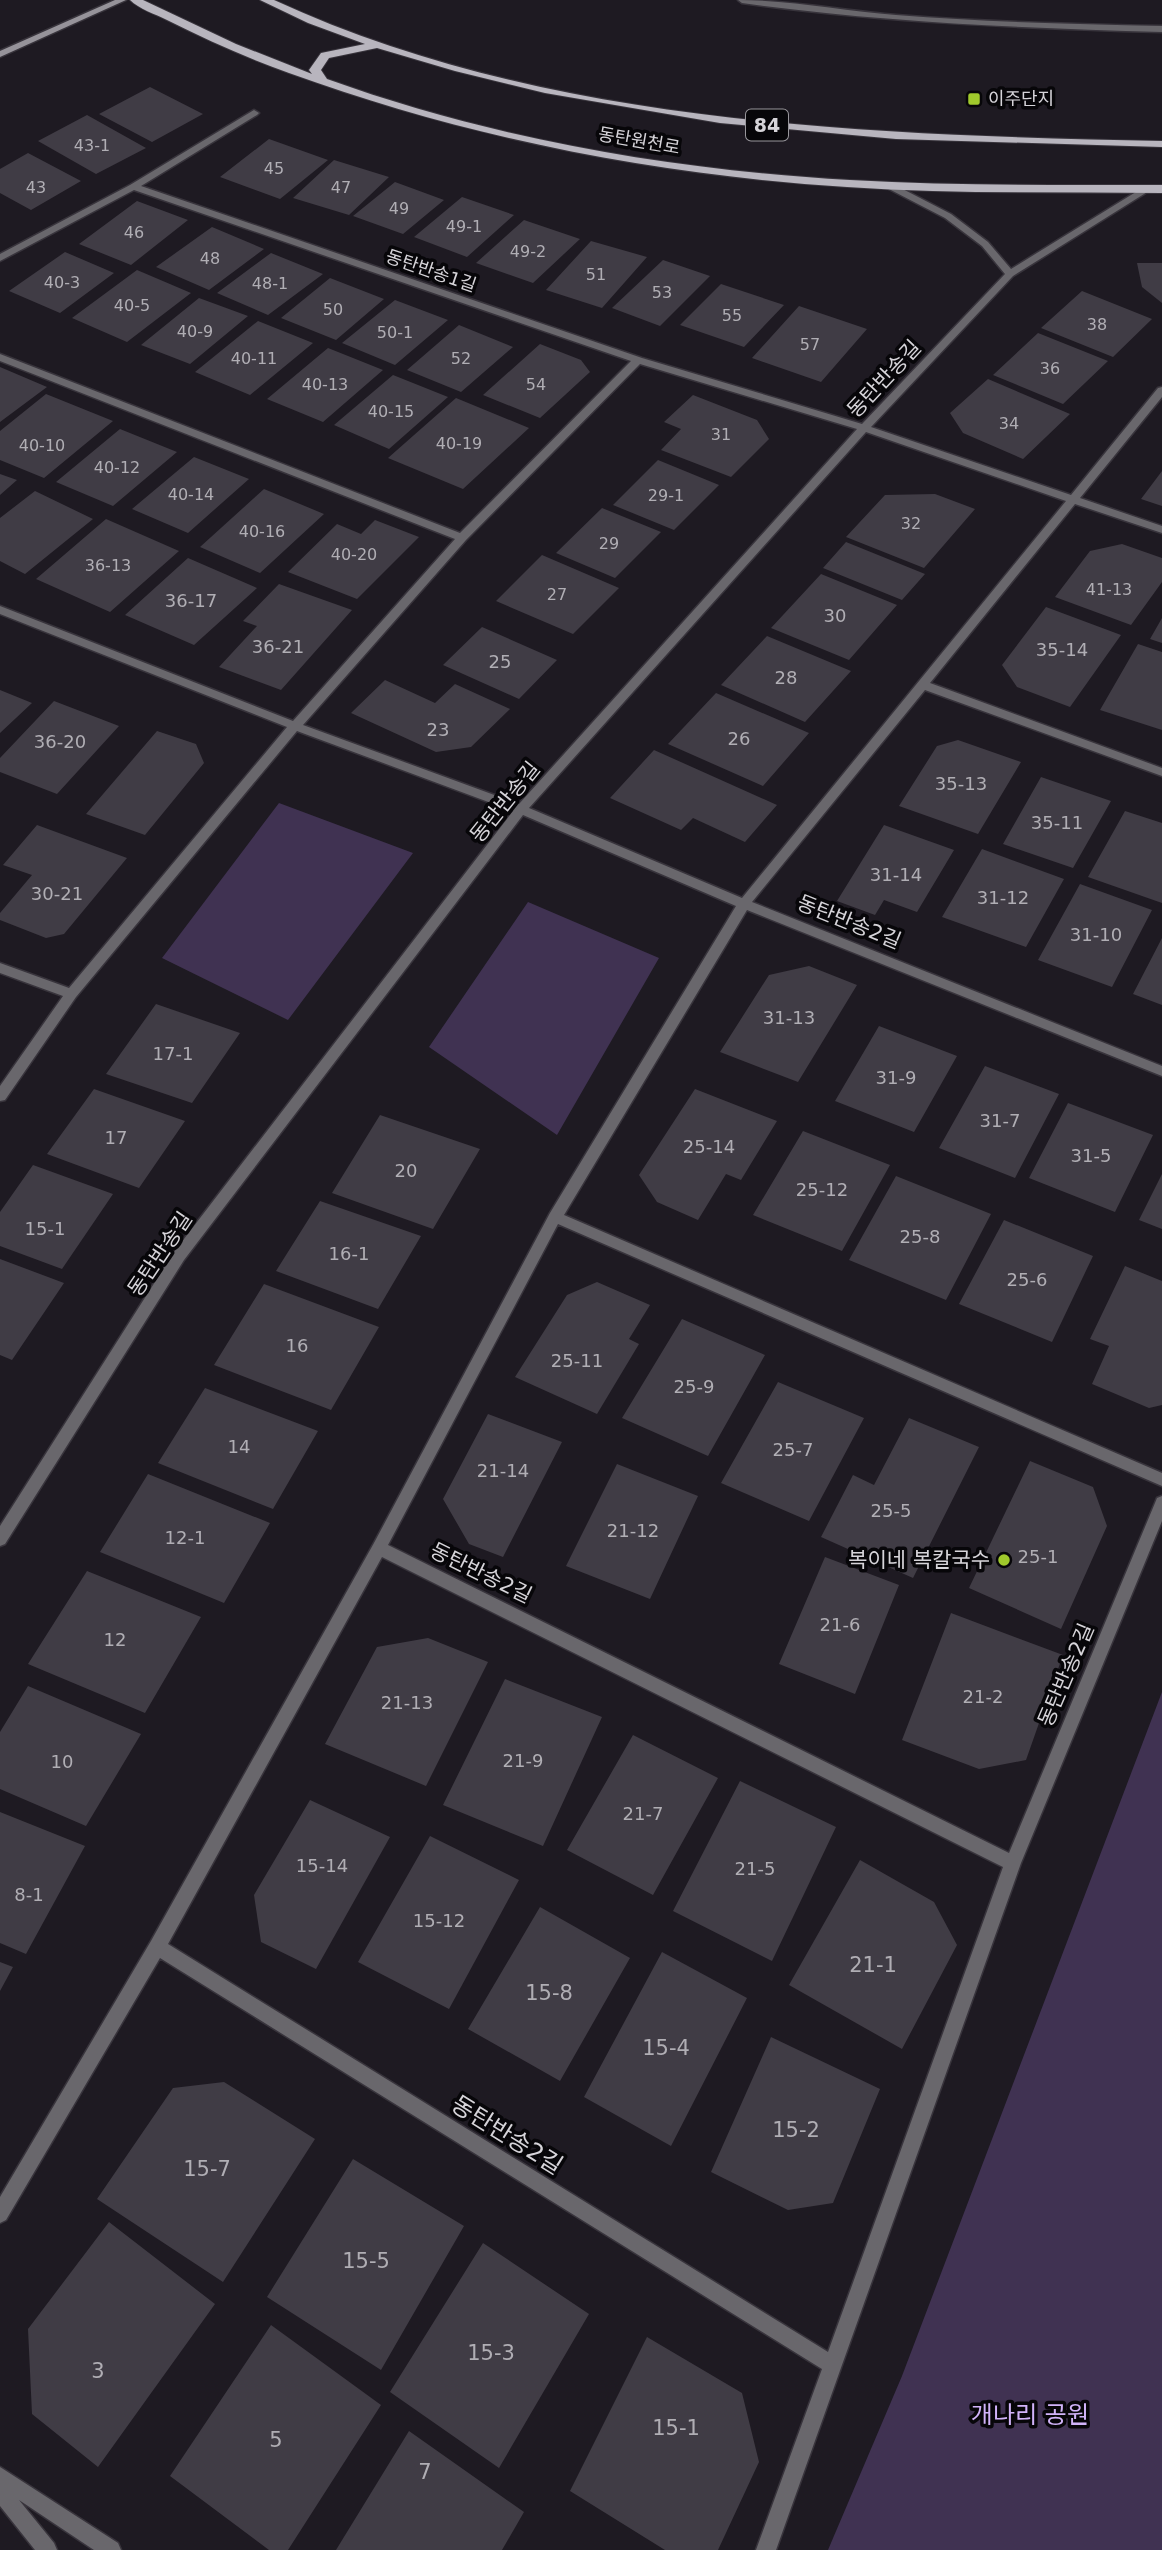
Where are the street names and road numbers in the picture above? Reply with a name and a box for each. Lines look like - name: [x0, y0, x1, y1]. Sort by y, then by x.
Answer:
- road number: 84: [746, 110, 788, 140]
- street label: 동탄원천로: [596, 123, 682, 158]
- street label: 동탄반송1길: [383, 245, 479, 296]
- street label: 동탄반송길: [842, 335, 926, 423]
- street label: 동탄반송길: [465, 757, 545, 847]
- street label: 동탄반송2길: [794, 890, 904, 954]
- street label: 동탄반송길: [123, 1207, 197, 1301]
- street label: 동탄반송2길: [426, 1538, 536, 1608]
- street label: 동탄반송2길: [1033, 1620, 1099, 1730]
- street label: 동탄반송2길: [446, 2090, 568, 2180]

